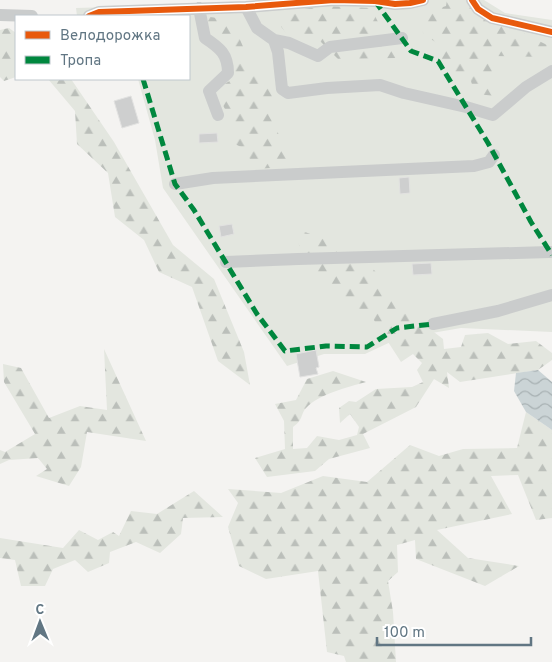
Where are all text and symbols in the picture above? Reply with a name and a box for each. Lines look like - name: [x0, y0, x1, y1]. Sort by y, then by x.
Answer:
- legend: [15, 15, 190, 80]
- text: Велодорожка: [60, 27, 160, 46]
- text: Тропа: [60, 52, 101, 71]
- north arrow: [15, 597, 65, 647]
- text: С: [35, 602, 44, 619]
- scale bar: [377, 614, 531, 646]
- text: 100 m: [384, 624, 425, 643]

